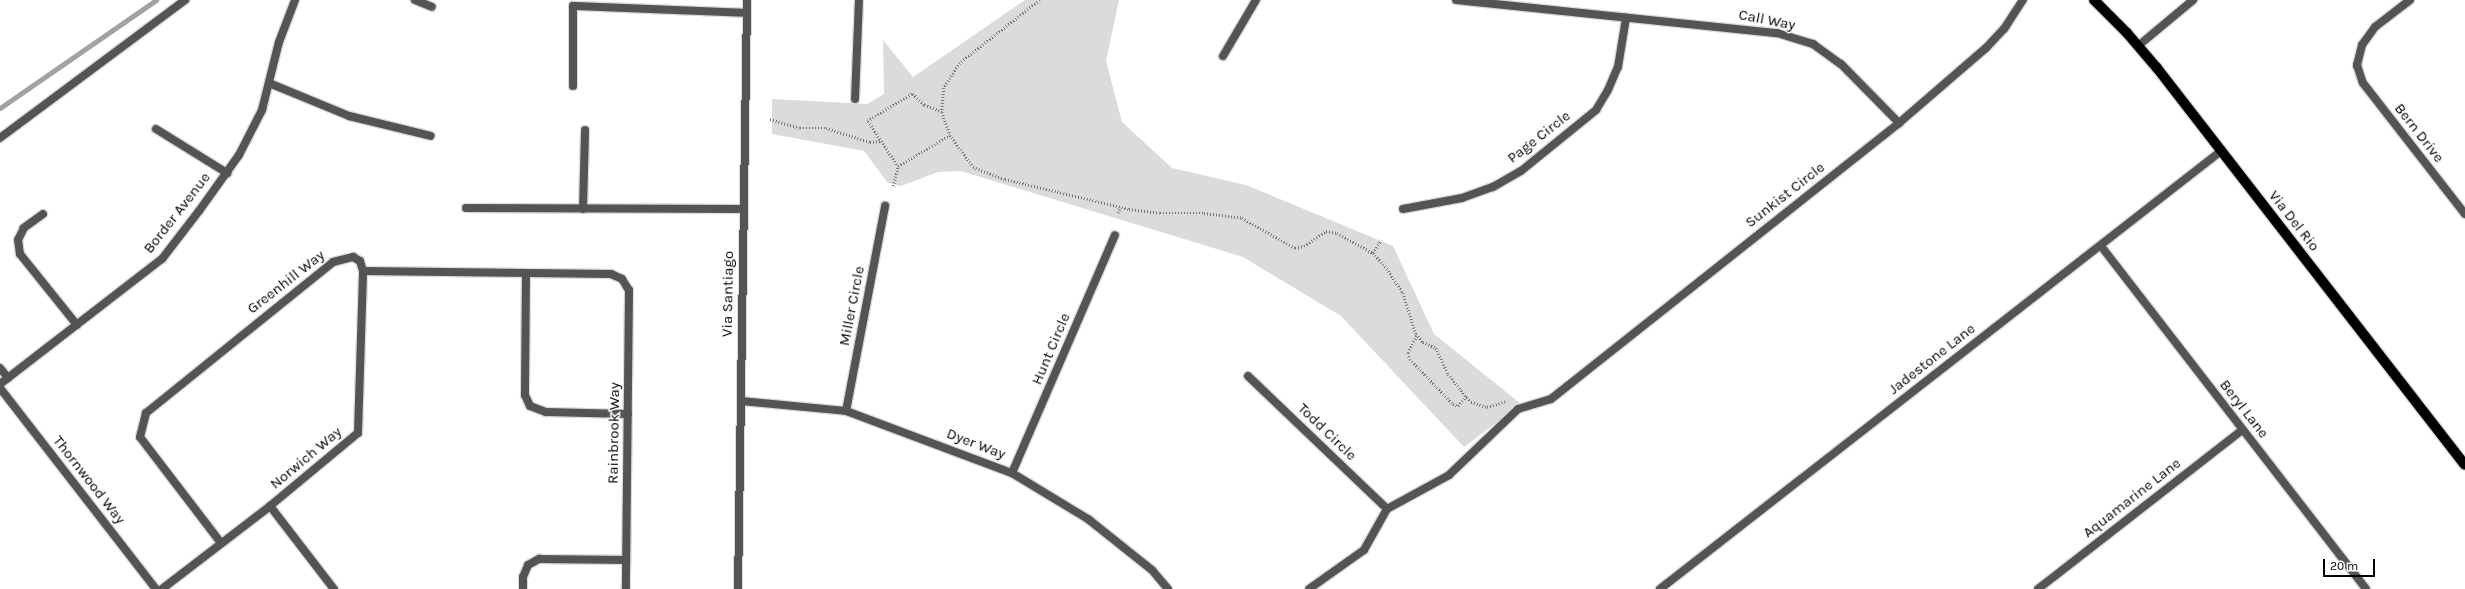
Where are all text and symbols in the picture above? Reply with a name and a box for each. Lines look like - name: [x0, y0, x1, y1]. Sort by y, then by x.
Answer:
- street label: Call Way: [1737, 6, 1797, 34]
- street label: Bern Drive: [2390, 100, 2448, 166]
- street label: Page Circle: [1504, 107, 1574, 167]
- street label: Sunkist Circle: [1742, 158, 1828, 232]
- street label: Border Avenue: [140, 169, 214, 257]
- street label: Via Del Rio: [2265, 187, 2323, 255]
- street label: Greenhill Way: [244, 246, 328, 318]
- street label: Via Santiago: [718, 251, 738, 337]
- street label: Miller Circle: [835, 265, 869, 347]
- street label: Hunt Circle: [1028, 310, 1074, 388]
- street label: Jadestone Lane: [1885, 320, 1979, 398]
- street label: Beryl Lane: [2216, 376, 2272, 442]
- street label: Rainbrook Way: [604, 382, 624, 484]
- street label: Todd Circle: [1294, 400, 1360, 464]
- street label: Norwich Way: [267, 423, 345, 493]
- street label: Dyer Way: [944, 425, 1008, 463]
- street label: Thornwood Way: [49, 432, 129, 528]
- street label: Aquamarine Lane: [2079, 454, 2185, 542]
- scale bar: [2325, 551, 2377, 577]
- text: 20 m: [2330, 559, 2358, 573]

